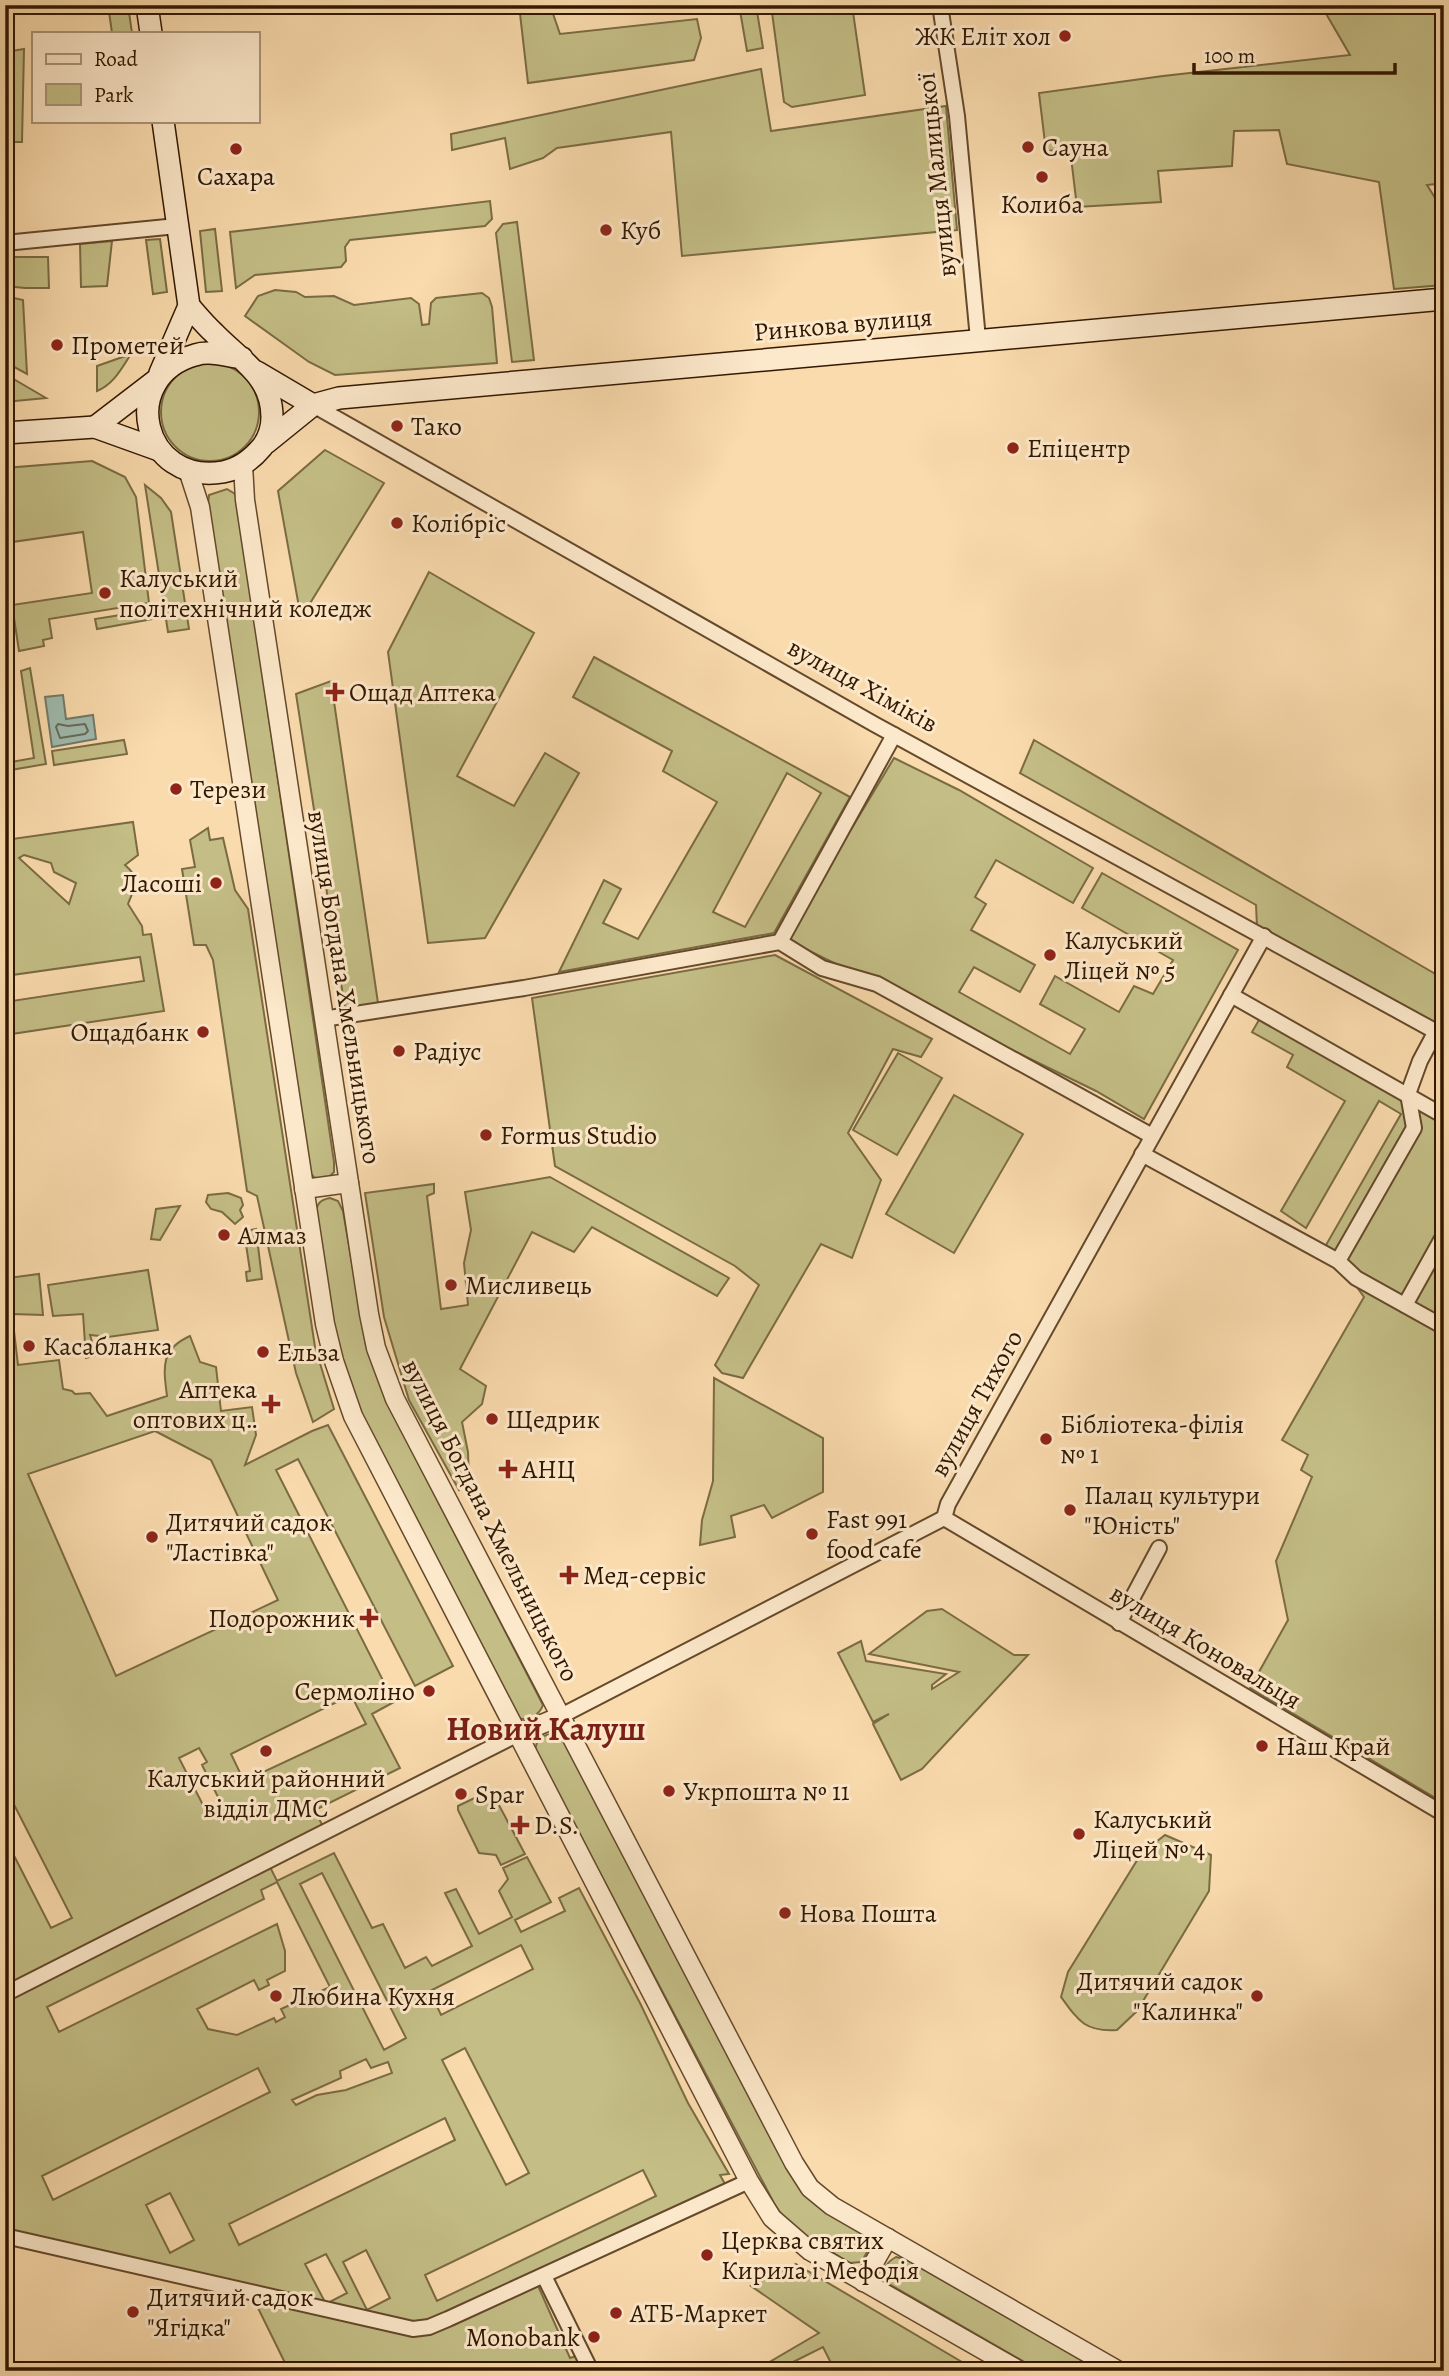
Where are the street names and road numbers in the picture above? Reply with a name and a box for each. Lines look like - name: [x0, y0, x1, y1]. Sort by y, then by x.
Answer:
- street label: вулиця Малицької: [908, 71, 965, 279]
- street label: Ринкова вулиця: [752, 299, 934, 350]
- street label: вулиця Хіміків: [781, 630, 944, 741]
- street label: вулиця Богдана Хмельницького: [299, 808, 390, 1167]
- street label: вулиця Тихого: [922, 1324, 1031, 1483]
- street label: вулиця Богдана Хмельницького: [394, 1353, 587, 1688]
- street label: вулиця Коновальця: [1104, 1575, 1308, 1717]

